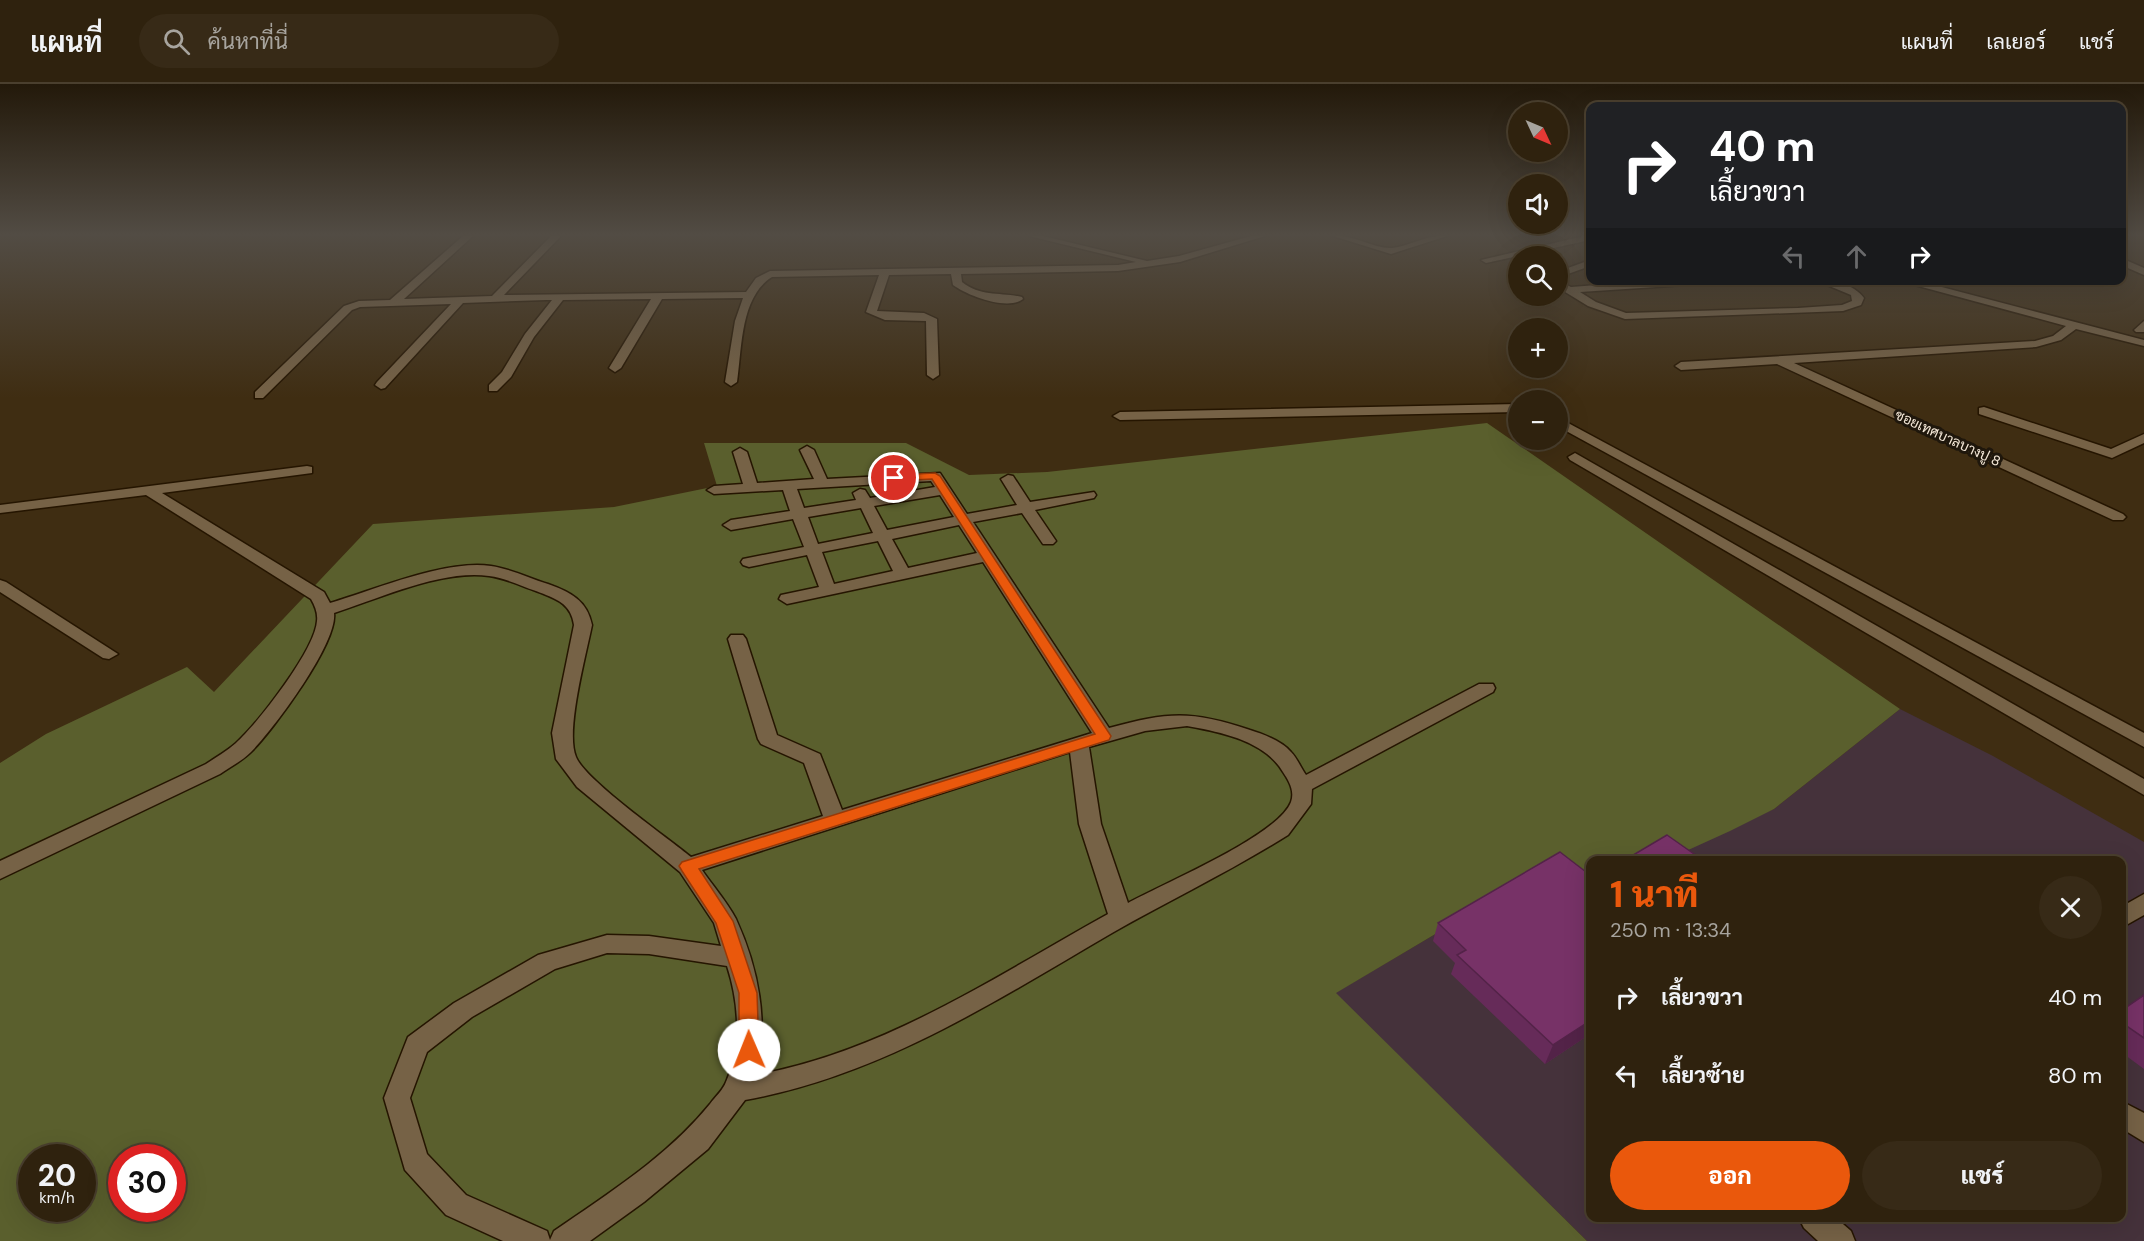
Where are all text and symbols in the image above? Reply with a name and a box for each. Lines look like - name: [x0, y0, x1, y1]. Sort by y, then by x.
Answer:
- search box: [139, 14, 559, 68]
- text: แผนที่: [30, 24, 103, 61]
- icon: search: [160, 25, 193, 58]
- text: ค้นหาที่นี่: [208, 27, 288, 56]
- text: แผนที่: [1901, 28, 1953, 56]
- text: เลเยอร์: [1986, 28, 2046, 56]
- text: แชร์: [2079, 28, 2114, 56]
- north arrow: [1508, 102, 1568, 162]
- map controls: [1508, 102, 1568, 450]
- text: 40 m: [1709, 119, 1815, 174]
- icon: right: [1610, 126, 1688, 204]
- button: sound: [1508, 174, 1568, 234]
- text: เลี้ยวขวา: [1709, 174, 1805, 209]
- icon: left: [1777, 240, 1810, 273]
- icon: ahead: [1840, 240, 1873, 273]
- icon: right: [1903, 240, 1936, 273]
- button: search: [1508, 246, 1568, 306]
- button: +: [1508, 318, 1568, 378]
- button: −: [1508, 390, 1568, 450]
- street label: ซอยเทศบาลบางปู 8: [1892, 406, 2004, 471]
- pin: [868, 452, 919, 503]
- icon: arrive: [877, 461, 910, 494]
- text: 1 นาที: [1610, 871, 1699, 918]
- button: close: [2039, 876, 2102, 939]
- text: 250 m · 13:34: [1610, 917, 1731, 943]
- icon: right: [1610, 981, 1643, 1014]
- text: เลี้ยวขวา: [1661, 983, 1743, 1012]
- text: 40 m: [2048, 983, 2102, 1012]
- position arrow: [717, 1018, 781, 1082]
- icon: left: [1610, 1059, 1643, 1092]
- text: เลี้ยวซ้าย: [1661, 1061, 1745, 1090]
- text: 80 m: [2048, 1061, 2102, 1090]
- button: ออก: [1610, 1141, 1850, 1210]
- button: แชร์: [1862, 1141, 2102, 1210]
- speed limit sign: 30: [108, 1144, 186, 1222]
- text: 20: [38, 1156, 76, 1195]
- text: km/h: [39, 1188, 75, 1208]

